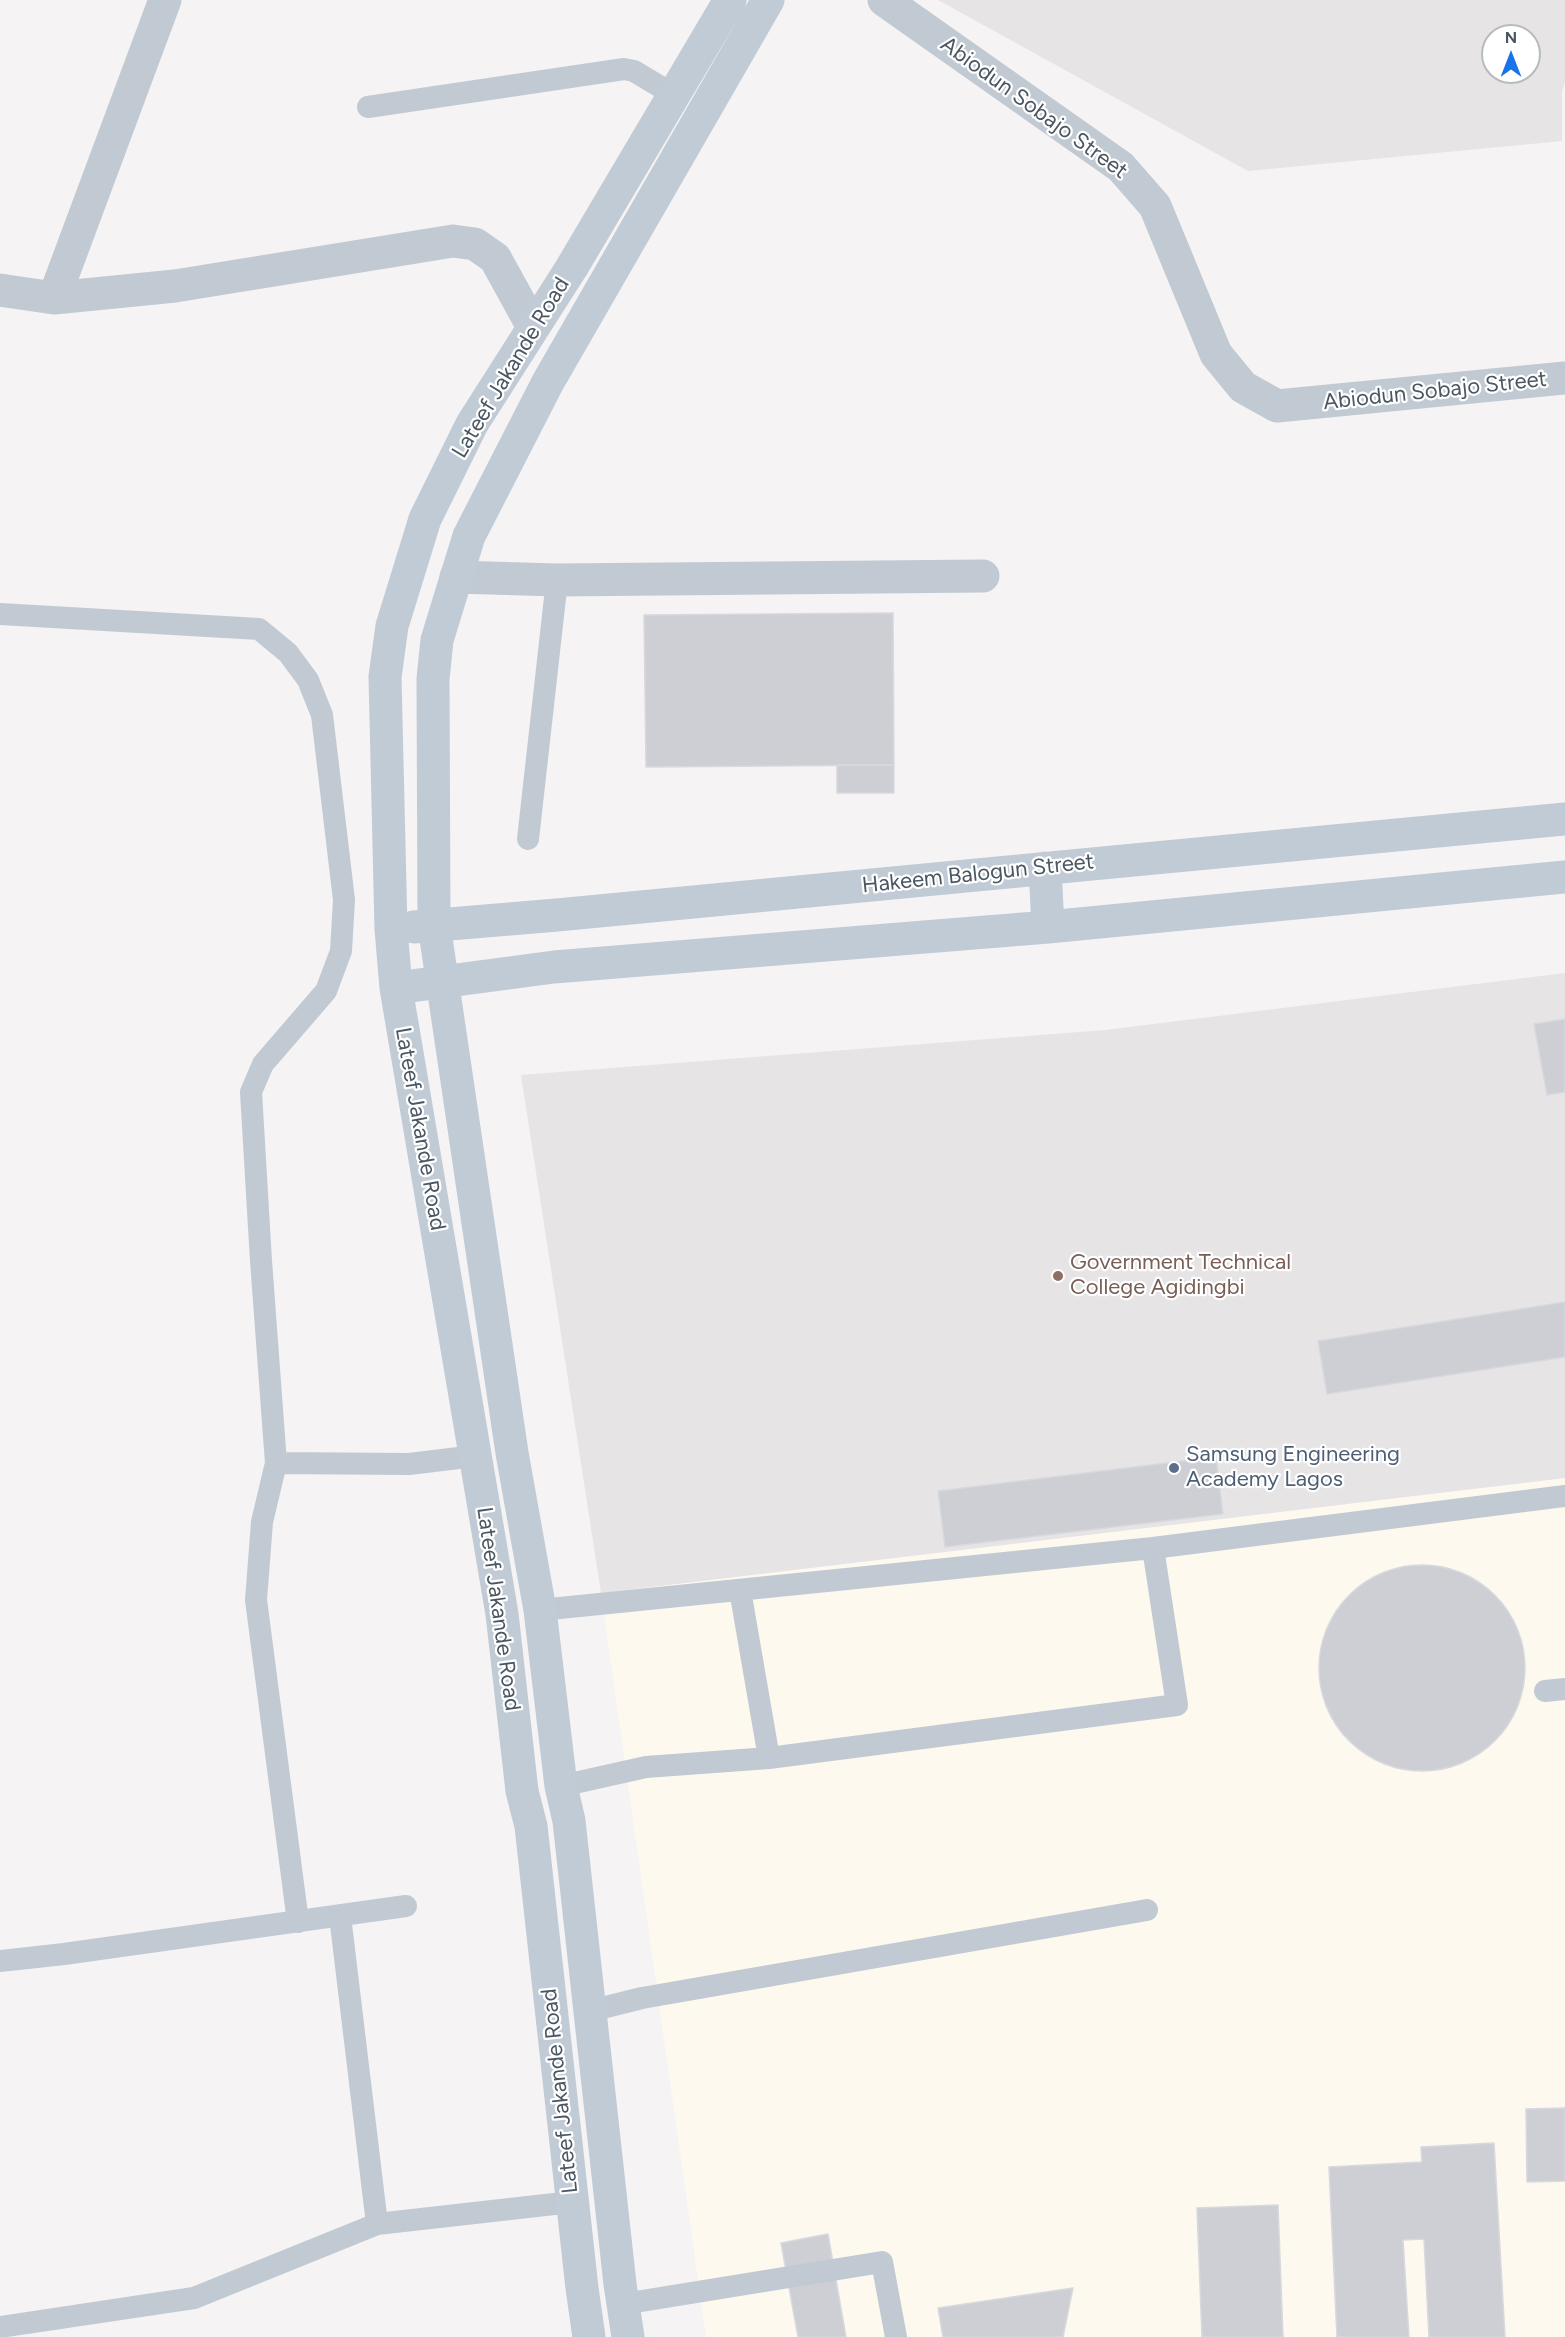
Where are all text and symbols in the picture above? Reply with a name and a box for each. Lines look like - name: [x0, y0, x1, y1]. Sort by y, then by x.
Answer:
- north arrow: [1481, 24, 1541, 84]
- text: N: [1505, 28, 1517, 47]
- street label: Abiodun Sobajo Street: [935, 31, 1133, 185]
- street label: Lateef Jakande Road: [447, 273, 575, 463]
- street label: Abiodun Sobajo Street: [1322, 366, 1548, 416]
- street label: Hakeem Balogun Street: [861, 849, 1095, 899]
- street label: Lateef Jakande Road: [389, 1025, 451, 1233]
- place label: Government Technical College Agidingbi: [1070, 1250, 1291, 1302]
- marker: Government Technical College Agidingbi: [1051, 1269, 1065, 1283]
- place label: Samsung Engineering Academy Lagos: [1186, 1442, 1400, 1494]
- marker: Samsung Engineering Academy Lagos: [1167, 1461, 1181, 1475]
- street label: Lateef Jakande Road: [471, 1505, 525, 1713]
- street label: Lateef Jakande Road: [536, 1987, 584, 2195]

